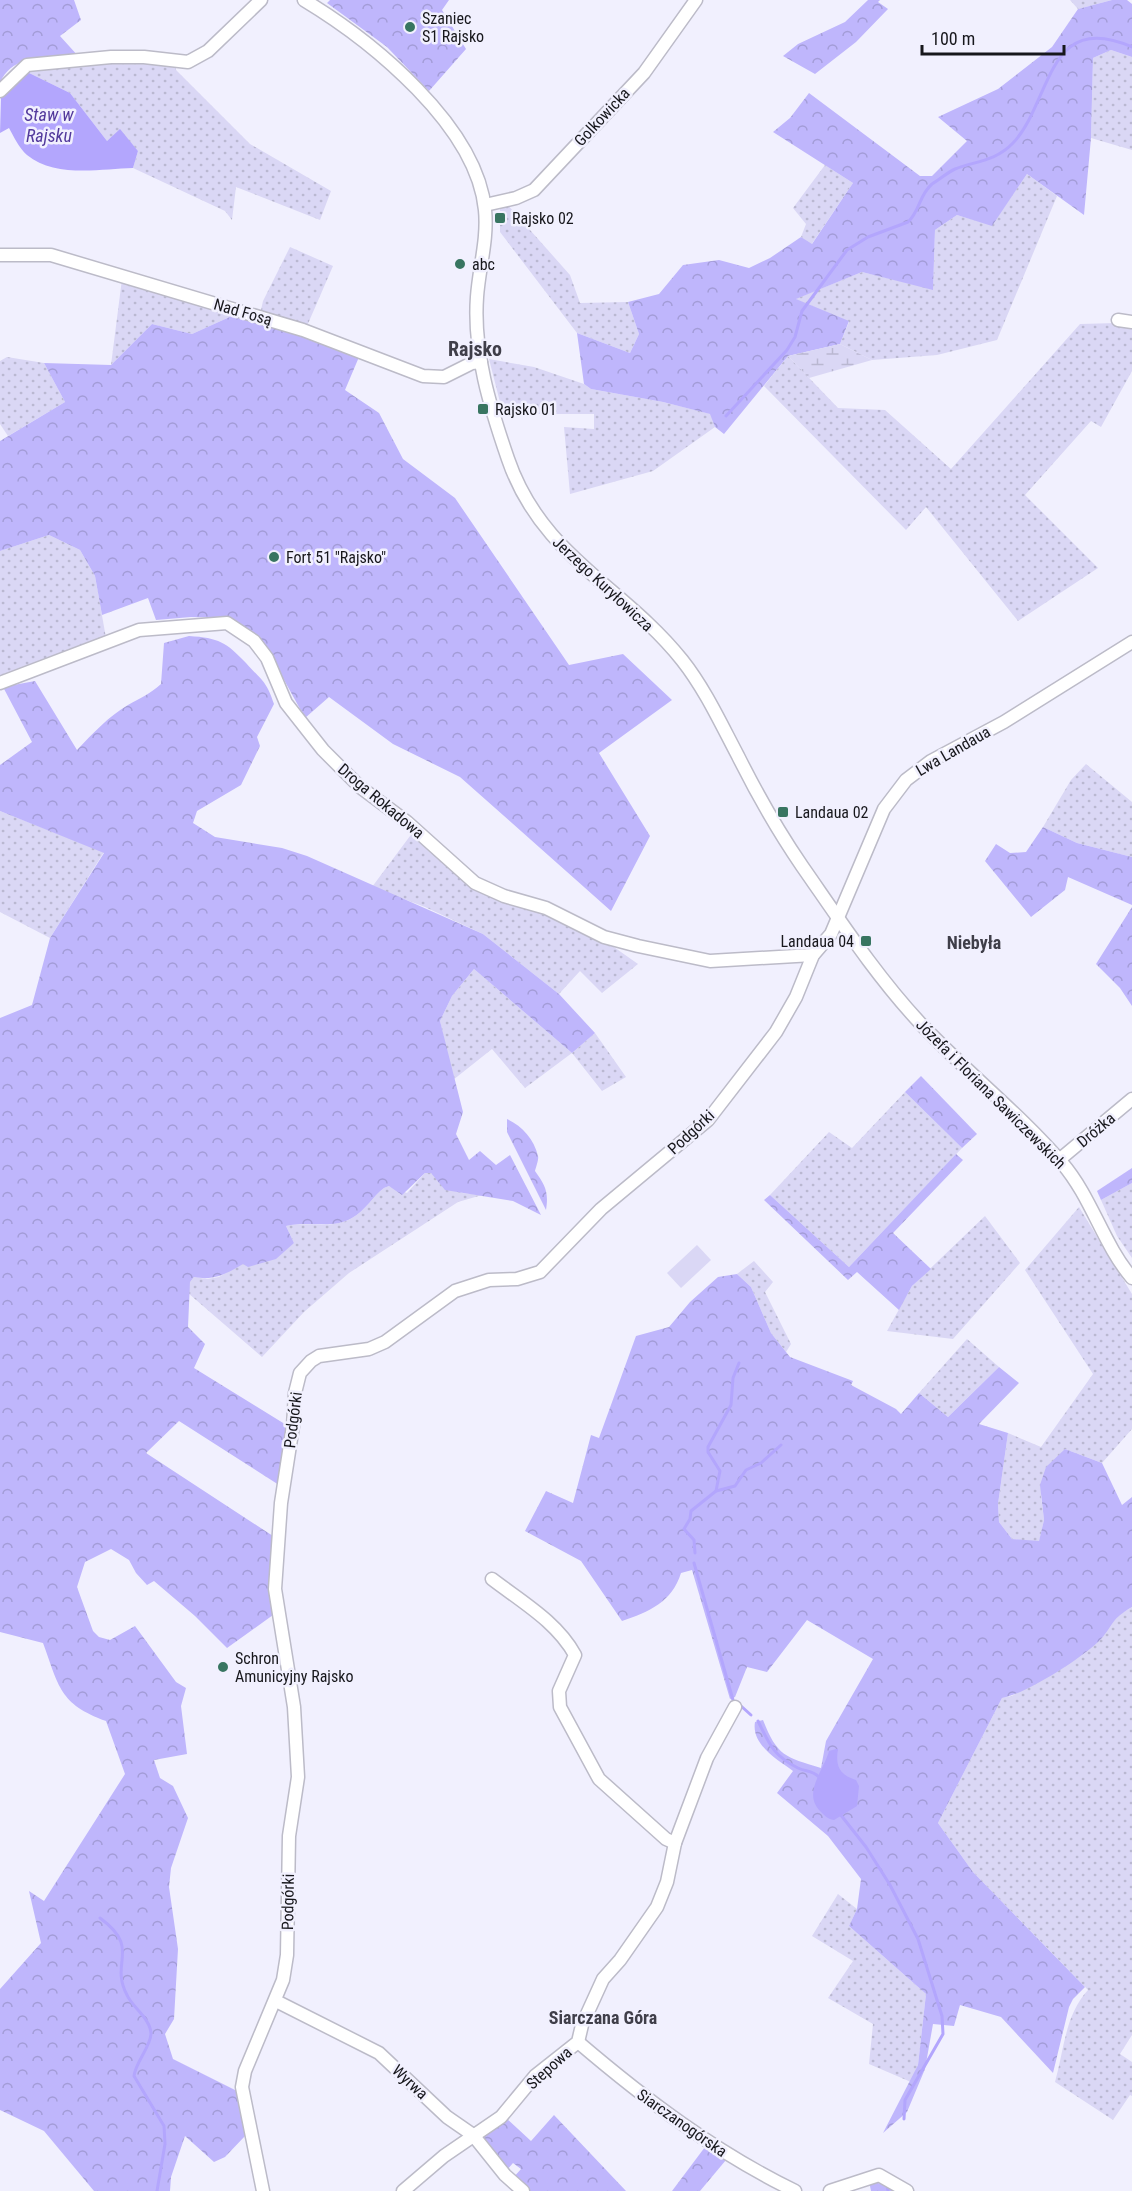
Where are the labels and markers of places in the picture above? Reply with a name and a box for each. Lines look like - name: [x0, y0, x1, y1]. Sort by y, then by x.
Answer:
- place label: Szaniec S1 Rajsko: [422, 9, 484, 46]
- marker: Szaniec S1 Rajsko: [403, 20, 417, 34]
- place label: Rajsko 02: [512, 209, 574, 228]
- marker: Rajsko 02: [493, 211, 507, 225]
- place label: abc: [472, 255, 495, 274]
- marker: abc: [453, 257, 467, 271]
- place label: Rajsko 01: [495, 400, 557, 419]
- marker: Rajsko 01: [476, 402, 490, 416]
- place label: Fort 51 "Rajsko": [286, 548, 386, 567]
- marker: Fort 51 "Rajsko": [267, 550, 281, 564]
- place label: Landaua 02: [795, 803, 869, 822]
- marker: Landaua 02: [776, 805, 790, 819]
- place label: Landaua 04: [781, 932, 854, 951]
- marker: Landaua 04: [859, 934, 873, 948]
- place label: Schron Amunicyjny Rajsko: [235, 1649, 353, 1686]
- marker: Schron Amunicyjny Rajsko: [216, 1660, 230, 1674]

